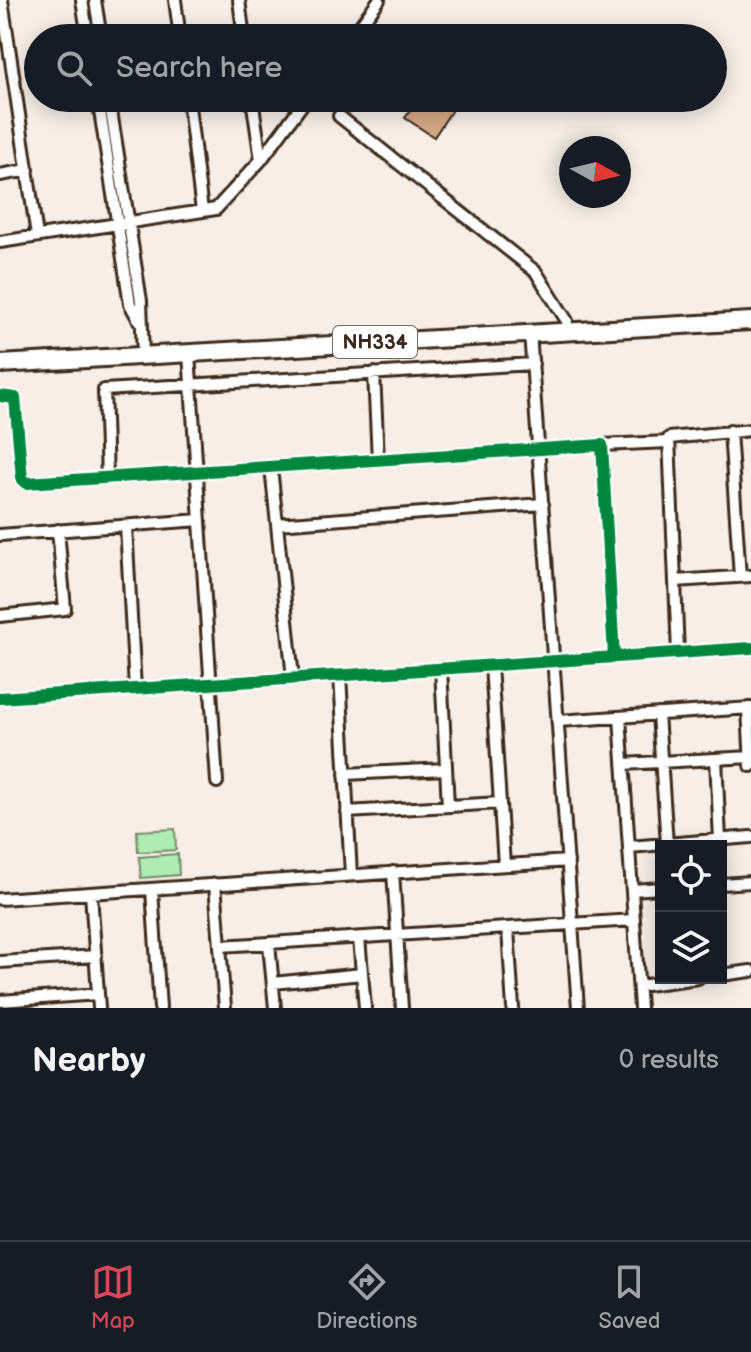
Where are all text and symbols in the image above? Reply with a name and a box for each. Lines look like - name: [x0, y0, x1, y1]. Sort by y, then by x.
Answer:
- search box: [24, 24, 727, 112]
- icon: search: [52, 46, 96, 90]
- text: Search here: [116, 50, 282, 86]
- north arrow: [559, 136, 631, 208]
- road number: NH334: [333, 326, 417, 358]
- map controls: [655, 840, 727, 984]
- button: locate: [655, 840, 727, 912]
- button: layers: [655, 912, 727, 984]
- text: Nearby: [32, 1040, 146, 1081]
- text: 0 results: [619, 1045, 719, 1076]
- tab: Map: [91, 1260, 135, 1335]
- tab: Directions: [316, 1260, 417, 1335]
- tab: Saved: [599, 1260, 660, 1335]

